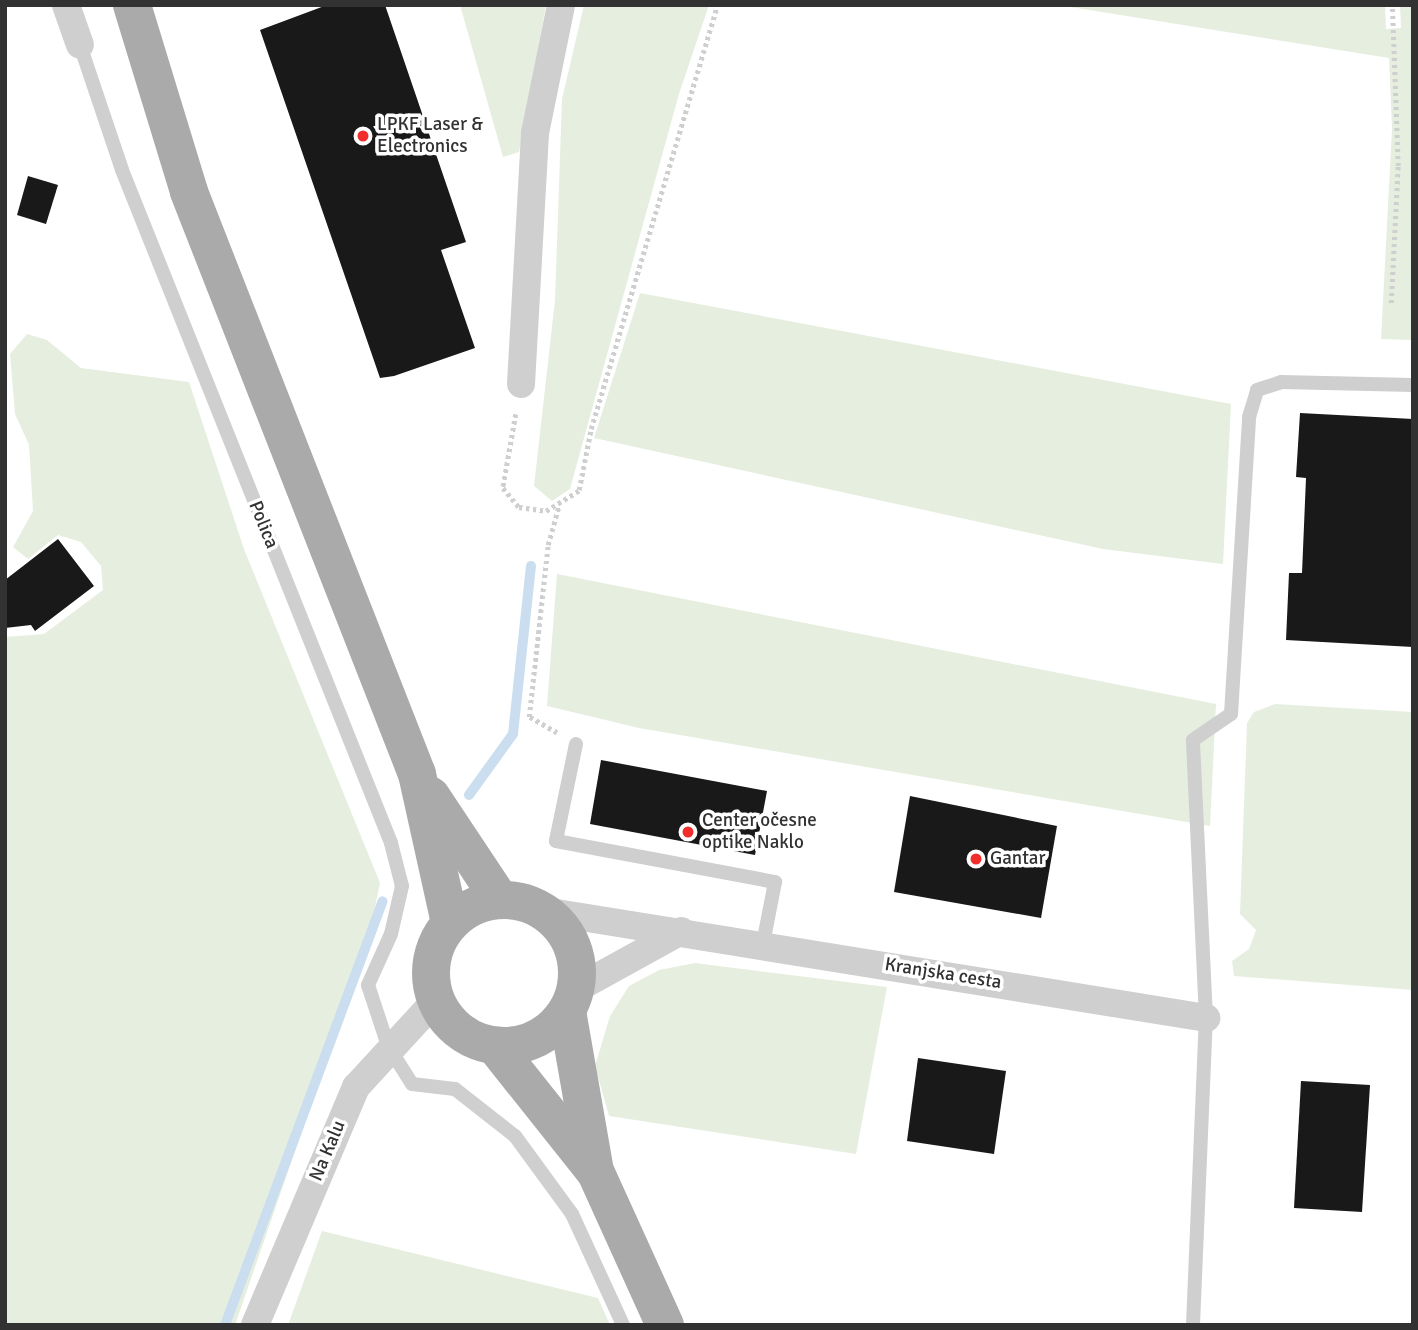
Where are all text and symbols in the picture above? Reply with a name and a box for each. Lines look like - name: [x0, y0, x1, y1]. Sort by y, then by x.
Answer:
- place label: LPKF Laser & Electronics: [377, 114, 483, 158]
- marker: LPKF Laser & Electronics: [355, 128, 371, 144]
- street label: Polica: [243, 498, 283, 552]
- place label: Center očesne optike Naklo: [702, 810, 817, 854]
- marker: Center očesne optike Naklo: [680, 824, 696, 840]
- place label: Gantar: [990, 848, 1045, 870]
- marker: Gantar: [968, 851, 984, 867]
- street label: Kranjska cesta: [883, 954, 1003, 994]
- street label: Na Kalu: [305, 1117, 351, 1185]

